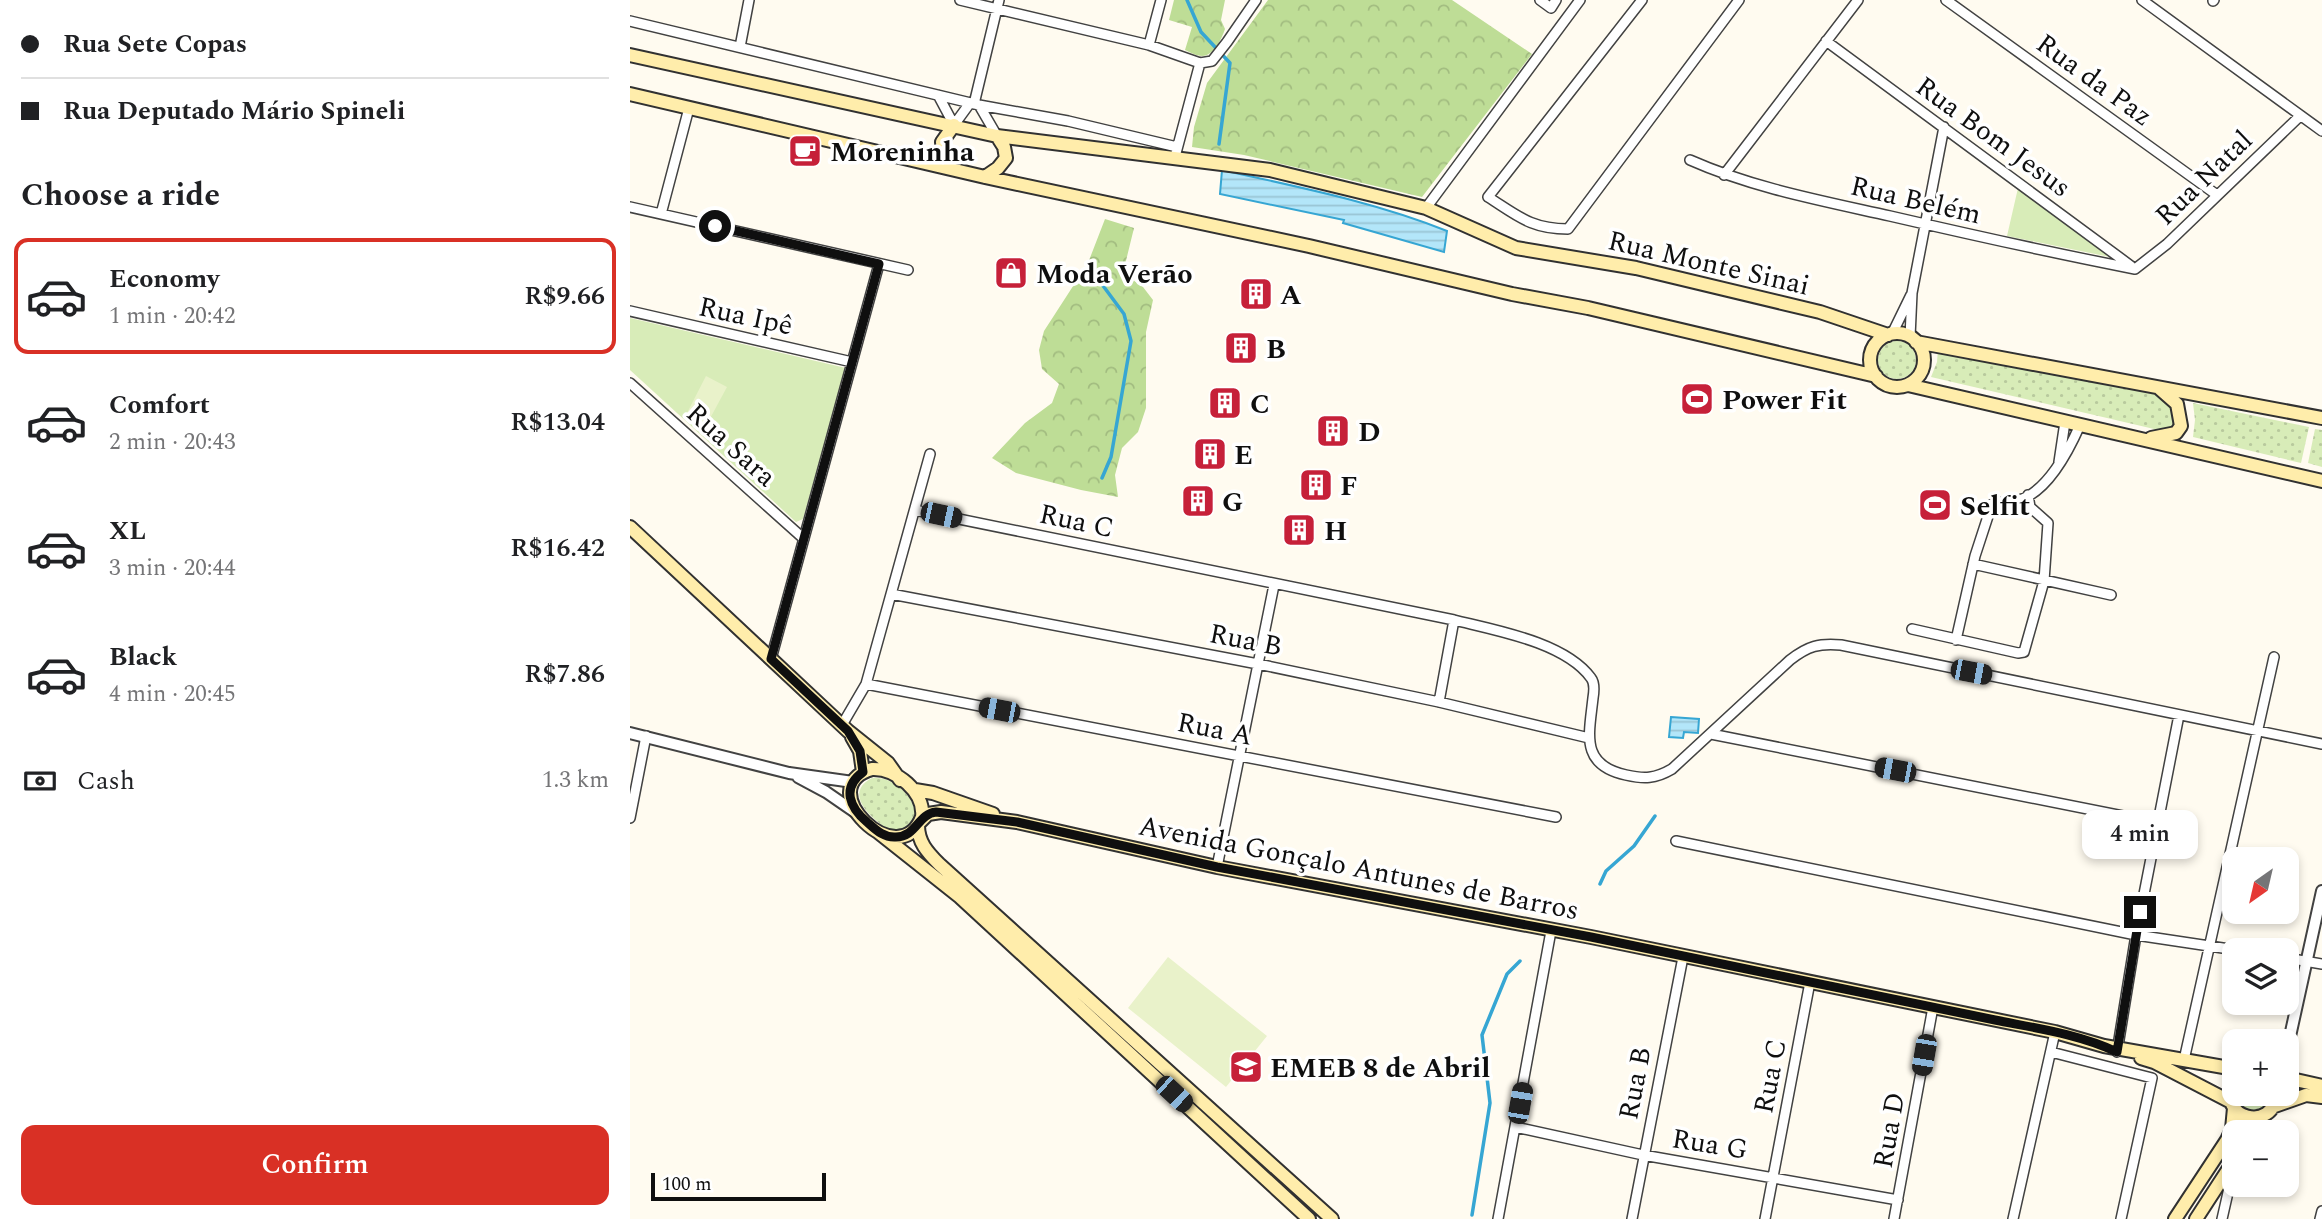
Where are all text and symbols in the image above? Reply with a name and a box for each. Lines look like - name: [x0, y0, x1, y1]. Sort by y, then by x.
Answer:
- street label: Rua da Paz: [2027, 23, 2162, 137]
- text: Rua Sete Copas: [63, 24, 247, 64]
- street label: Rua Bom Jesus: [1906, 66, 2080, 209]
- text: Rua Deputado Mário Spineli: [63, 91, 405, 131]
- street label: Rua Natal: [2145, 120, 2263, 236]
- place label: Moreninha: [830, 131, 975, 174]
- cafe icon: Moreninha: [786, 132, 824, 170]
- street label: Rua Belém: [1846, 165, 1985, 236]
- text: Choose a ride: [21, 171, 220, 220]
- route start: [699, 210, 731, 242]
- street label: Rua Monte Sinai: [1604, 219, 1814, 308]
- place label: Moda Verão: [1036, 253, 1193, 296]
- shop icon: Moda Verão: [992, 254, 1030, 292]
- text: Economy: [109, 259, 219, 299]
- icon: car: [25, 265, 88, 328]
- place label: A: [1280, 274, 1302, 317]
- building icon: A: [1237, 275, 1275, 313]
- text: R$9.66: [524, 276, 605, 316]
- street label: Rua Ipê: [695, 286, 797, 347]
- text: 1 min · 20:42: [109, 299, 236, 334]
- place label: B: [1266, 328, 1286, 371]
- building icon: B: [1222, 329, 1260, 367]
- place label: Power Fit: [1722, 379, 1847, 422]
- sports icon: Power Fit: [1678, 380, 1716, 418]
- place label: C: [1250, 383, 1270, 426]
- building icon: C: [1206, 384, 1244, 422]
- text: Comfort: [109, 385, 210, 425]
- icon: car: [25, 391, 88, 454]
- street label: Rua Sara: [676, 393, 786, 498]
- text: R$13.04: [510, 402, 605, 442]
- place label: D: [1358, 411, 1380, 454]
- building icon: D: [1314, 412, 1352, 450]
- text: 2 min · 20:43: [109, 425, 236, 460]
- place label: E: [1234, 434, 1253, 477]
- building icon: E: [1191, 435, 1229, 473]
- place label: F: [1340, 465, 1358, 508]
- building icon: F: [1297, 466, 1335, 504]
- place label: G: [1222, 481, 1243, 524]
- building icon: G: [1179, 482, 1217, 520]
- place label: Selfit: [1960, 485, 2030, 528]
- sports icon: Selfit: [1916, 486, 1954, 524]
- street label: Rua C: [1035, 493, 1118, 550]
- car: [919, 500, 964, 530]
- place label: H: [1324, 510, 1347, 553]
- text: XL: [109, 511, 146, 551]
- building icon: H: [1280, 511, 1318, 549]
- icon: car: [25, 517, 88, 580]
- text: R$16.42: [510, 528, 605, 568]
- text: 3 min · 20:44: [109, 551, 236, 586]
- street label: Rua B: [1206, 612, 1286, 669]
- text: Black: [109, 637, 177, 677]
- icon: car: [25, 643, 88, 706]
- text: R$7.86: [524, 654, 605, 694]
- car: [1949, 658, 1994, 686]
- text: 4 min · 20:45: [109, 677, 236, 712]
- car: [977, 696, 1022, 724]
- street label: Rua A: [1173, 701, 1256, 758]
- car: [1873, 756, 1918, 784]
- text: Cash: [77, 761, 135, 801]
- icon: cash: [21, 762, 59, 800]
- text: 1.3 km: [542, 763, 609, 798]
- street label: Avenida Gonçalo Antunes de Barros: [1135, 805, 1583, 932]
- callout: 4 min: [2082, 810, 2198, 860]
- text: 4 min: [2110, 817, 2170, 852]
- north arrow: [2222, 847, 2300, 924]
- map controls: [2222, 847, 2299, 1197]
- route end: [2124, 896, 2156, 928]
- button: layers: [2222, 938, 2299, 1015]
- button: +: [2222, 1029, 2299, 1106]
- car: [1911, 1032, 1938, 1078]
- street label: Rua C: [1742, 1035, 1799, 1117]
- street label: Rua B: [1607, 1043, 1664, 1123]
- place label: EMEB 8 de Abril: [1270, 1047, 1490, 1090]
- school or university icon: EMEB 8 de Abril: [1227, 1048, 1265, 1086]
- car: [1152, 1072, 1197, 1116]
- car: [1507, 1080, 1534, 1126]
- street label: Rua D: [1862, 1089, 1917, 1172]
- street label: Rua G: [1669, 1117, 1751, 1172]
- button: −: [2222, 1120, 2299, 1197]
- button: Confirm: [21, 1125, 609, 1205]
- scale bar: [651, 1170, 826, 1202]
- text: 100 m: [662, 1170, 712, 1199]

